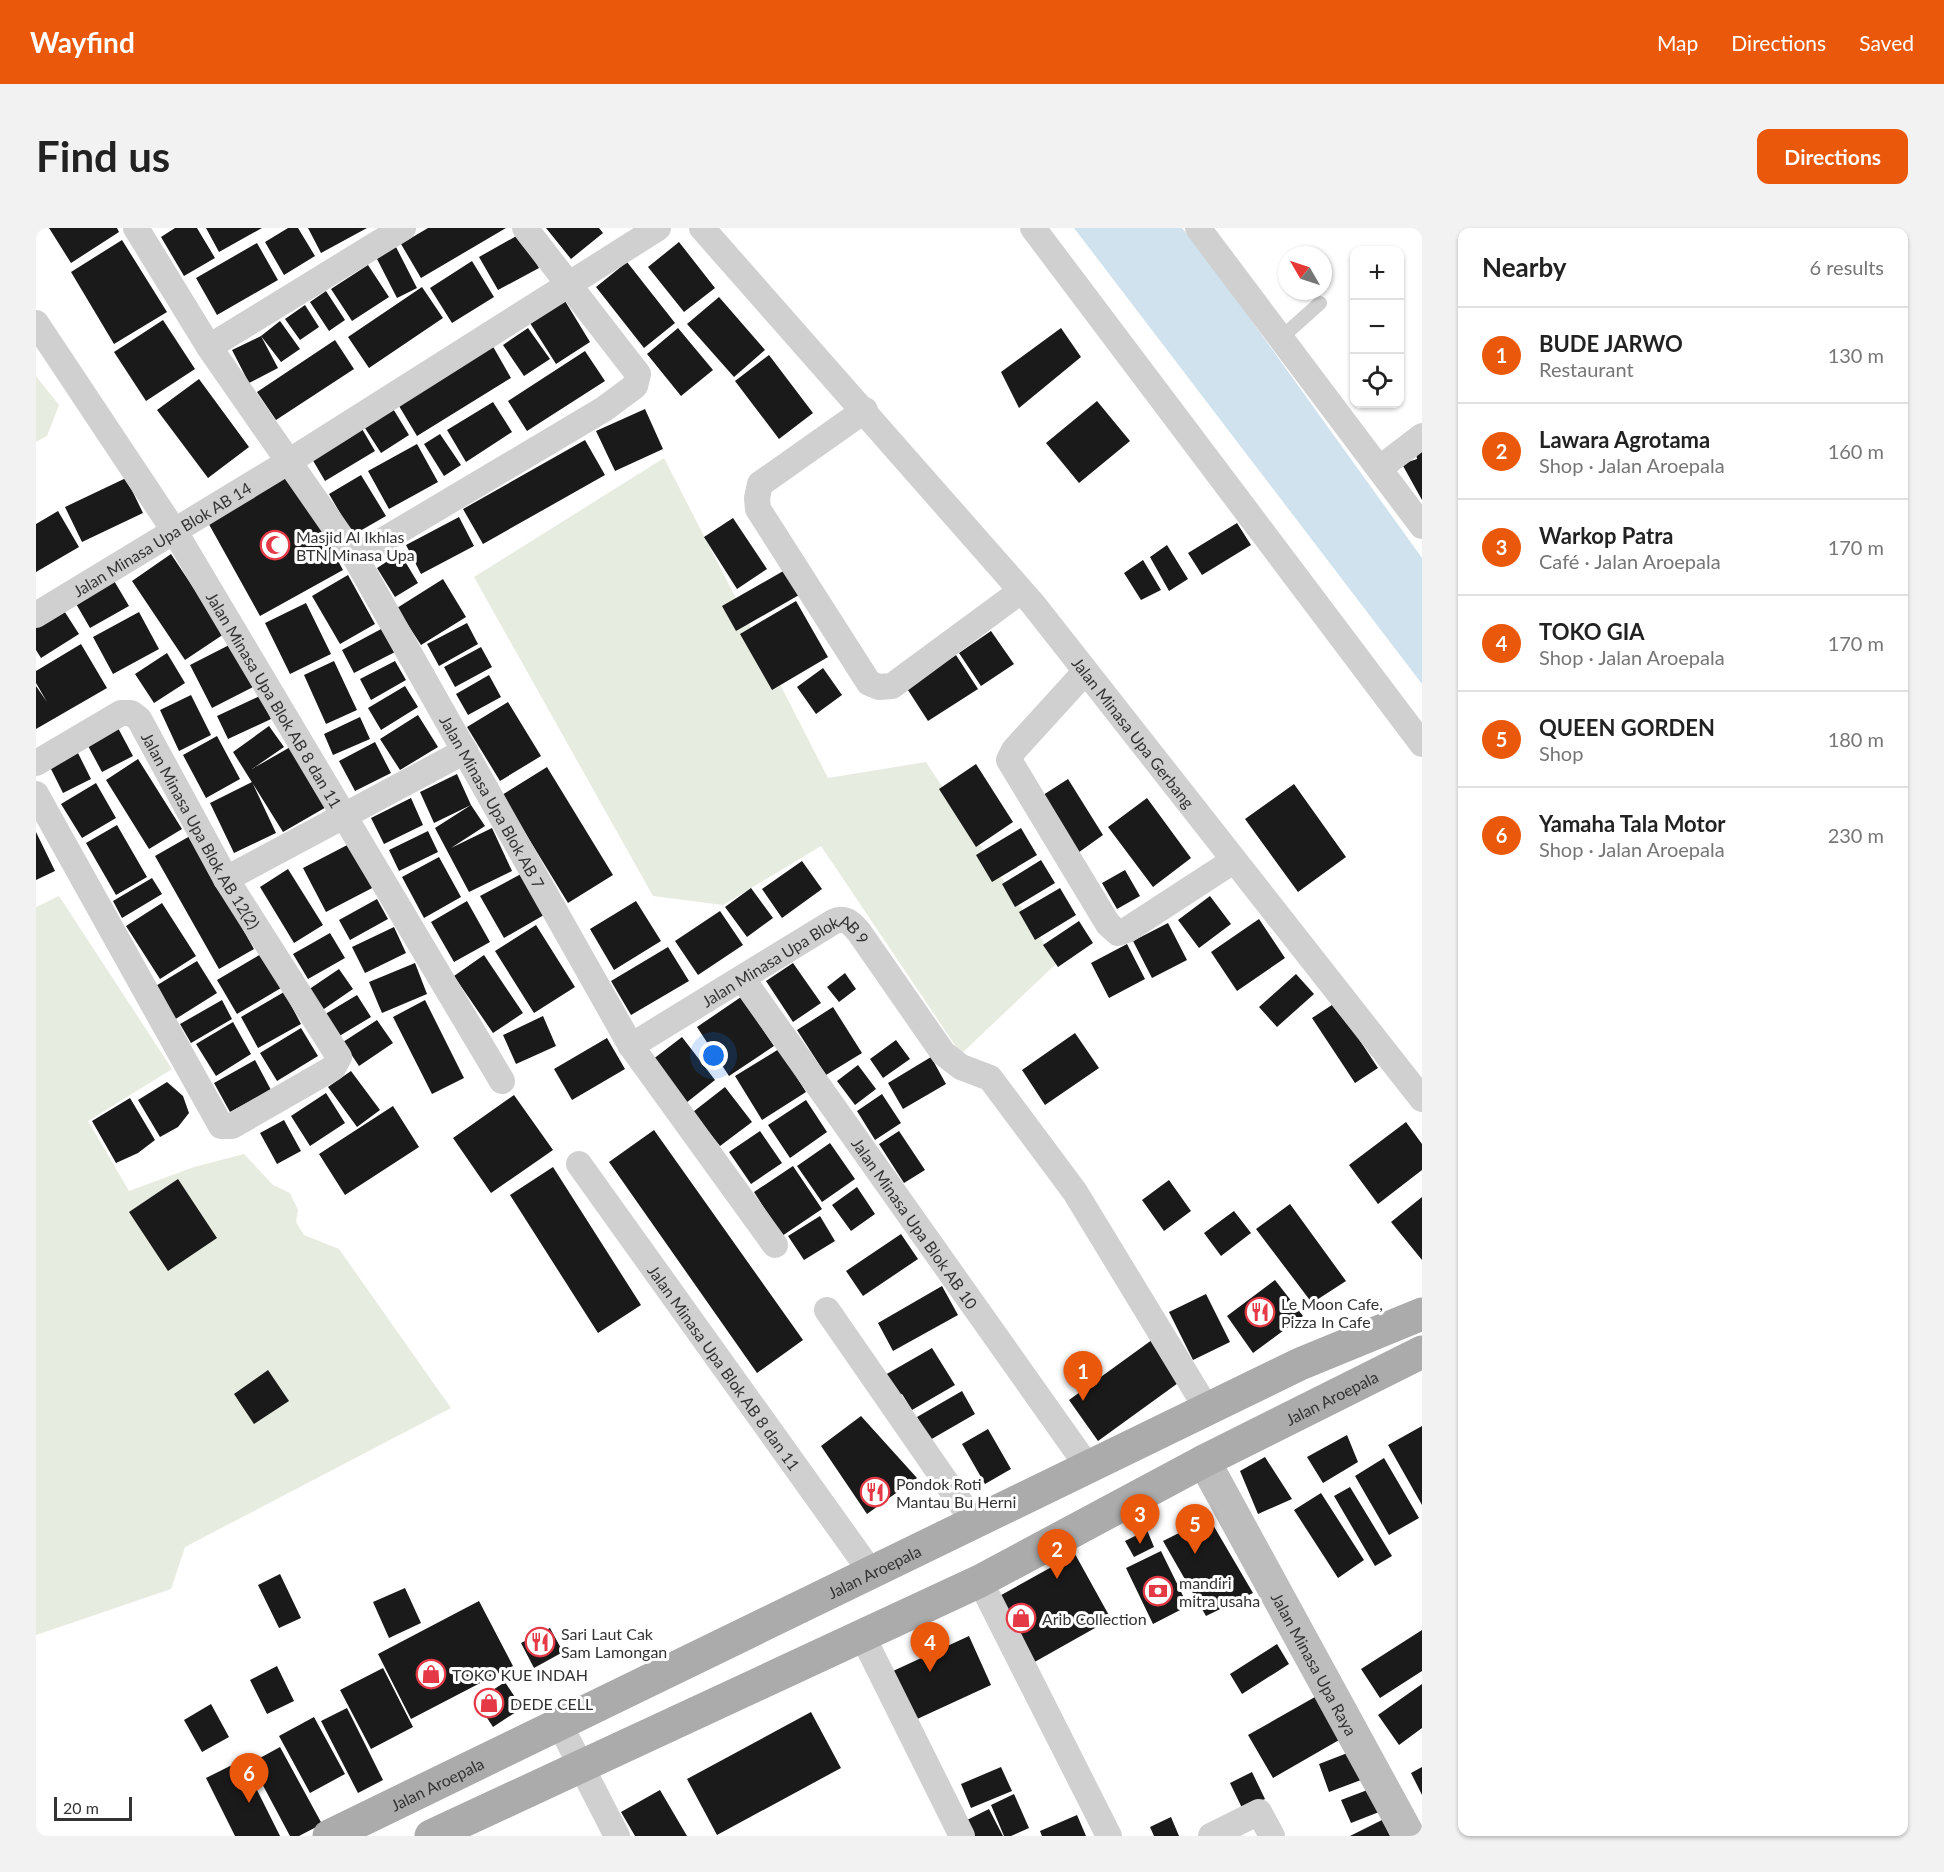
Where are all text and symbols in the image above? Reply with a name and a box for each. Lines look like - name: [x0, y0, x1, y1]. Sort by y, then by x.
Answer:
- text: Wayfind: [30, 25, 135, 59]
- text: Map: [1657, 30, 1698, 55]
- text: Directions: [1731, 30, 1826, 55]
- text: Saved: [1859, 30, 1914, 55]
- button: Directions: [1757, 129, 1908, 184]
- text: Find us: [36, 131, 170, 181]
- north arrow: [1278, 246, 1332, 300]
- map controls: [1350, 246, 1404, 408]
- button: +: [1350, 246, 1404, 300]
- text: Nearby: [1482, 251, 1567, 283]
- text: 6 results: [1809, 255, 1884, 279]
- button: −: [1350, 300, 1404, 354]
- text: BUDE JARWO: [1539, 330, 1683, 357]
- text: 1: [1496, 343, 1507, 367]
- text: 130 m: [1828, 343, 1884, 367]
- button: locate: [1350, 354, 1404, 408]
- text: Restaurant: [1539, 357, 1634, 381]
- text: Lawara Agrotama: [1539, 426, 1710, 453]
- text: 2: [1496, 439, 1507, 463]
- text: 160 m: [1828, 439, 1884, 463]
- text: Shop · Jalan Aroepala: [1539, 453, 1725, 477]
- street label: Jalan Minasa Upa Blok AB 14: [69, 477, 254, 600]
- text: Warkop Patra: [1539, 522, 1674, 549]
- place label: Masjid Al Ikhlas BTN Minasa Upa: [296, 527, 415, 564]
- mosque icon: Masjid Al Ikhlas BTN Minasa Upa: [259, 529, 291, 561]
- text: 3: [1496, 535, 1507, 559]
- text: 170 m: [1828, 535, 1884, 559]
- text: Café · Jalan Aroepala: [1539, 549, 1721, 573]
- street label: Jalan Minasa Upa Blok AB 8 dan 11: [203, 588, 346, 811]
- text: TOKO GIA: [1539, 618, 1645, 645]
- text: 4: [1496, 631, 1507, 655]
- text: 170 m: [1828, 631, 1884, 655]
- text: Shop · Jalan Aroepala: [1539, 645, 1725, 669]
- street label: Jalan Minasa Upa Gerbang: [1069, 653, 1199, 811]
- street label: Jalan Minasa Upa Blok AB 7: [437, 712, 549, 891]
- text: QUEEN GORDEN: [1539, 714, 1715, 741]
- text: 5: [1496, 727, 1507, 751]
- text: 180 m: [1828, 727, 1884, 751]
- street label: Jalan Minasa Upa Blok AB 12(2): [138, 729, 264, 932]
- text: Shop: [1539, 741, 1583, 765]
- text: Yamaha Tala Motor: [1539, 810, 1725, 837]
- text: 6: [1496, 823, 1507, 847]
- text: 230 m: [1828, 823, 1884, 847]
- text: Shop · Jalan Aroepala: [1539, 837, 1725, 861]
- street label: Jalan Minasa Upa Blok AB 9: [698, 910, 874, 1010]
- your location: [699, 1041, 728, 1070]
- street label: Jalan Minasa Upa Blok AB 10: [848, 1134, 982, 1312]
- street label: Jalan Minasa Upa Blok AB 8 dan 11: [645, 1261, 804, 1474]
- place label: Le Moon Cafe, Pizza In Cafe: [1281, 1294, 1383, 1331]
- restaurant icon: Le Moon Cafe, Pizza In Cafe: [1244, 1296, 1276, 1328]
- pin: 1: [1064, 1352, 1102, 1401]
- street label: Jalan Aroepala: [1282, 1366, 1381, 1428]
- place label: Pondok Roti Mantau Bu Herni: [896, 1474, 1016, 1511]
- restaurant icon: Pondok Roti Mantau Bu Herni: [859, 1476, 891, 1508]
- pin: 3: [1120, 1494, 1160, 1544]
- pin: 5: [1176, 1504, 1214, 1554]
- pin: 2: [1038, 1530, 1076, 1579]
- street label: Jalan Aroepala: [824, 1540, 924, 1602]
- place label: mandiri mitra usaha: [1179, 1573, 1260, 1610]
- bank icon: mandiri mitra usaha: [1142, 1575, 1174, 1607]
- street label: Jalan Minasa Upa Raya: [1268, 1589, 1362, 1738]
- shop icon: Arib Collection: [1005, 1602, 1037, 1634]
- place label: Arib Collection: [1042, 1609, 1147, 1628]
- pin: 4: [910, 1622, 950, 1672]
- place label: Sari Laut Cak Sam Lamongan: [561, 1624, 667, 1661]
- restaurant icon: Sari Laut Cak Sam Lamongan: [524, 1626, 556, 1658]
- shop icon: TOKO KUE INDAH: [415, 1658, 447, 1690]
- place label: TOKO KUE INDAH: [452, 1665, 588, 1684]
- shop icon: DEDE CELL: [473, 1687, 505, 1719]
- place label: DEDE CELL: [510, 1694, 593, 1713]
- street label: Jalan Aroepala: [387, 1753, 487, 1814]
- pin: 6: [230, 1754, 268, 1803]
- scale bar: [54, 1794, 132, 1822]
- text: 20 m: [63, 1798, 99, 1817]

